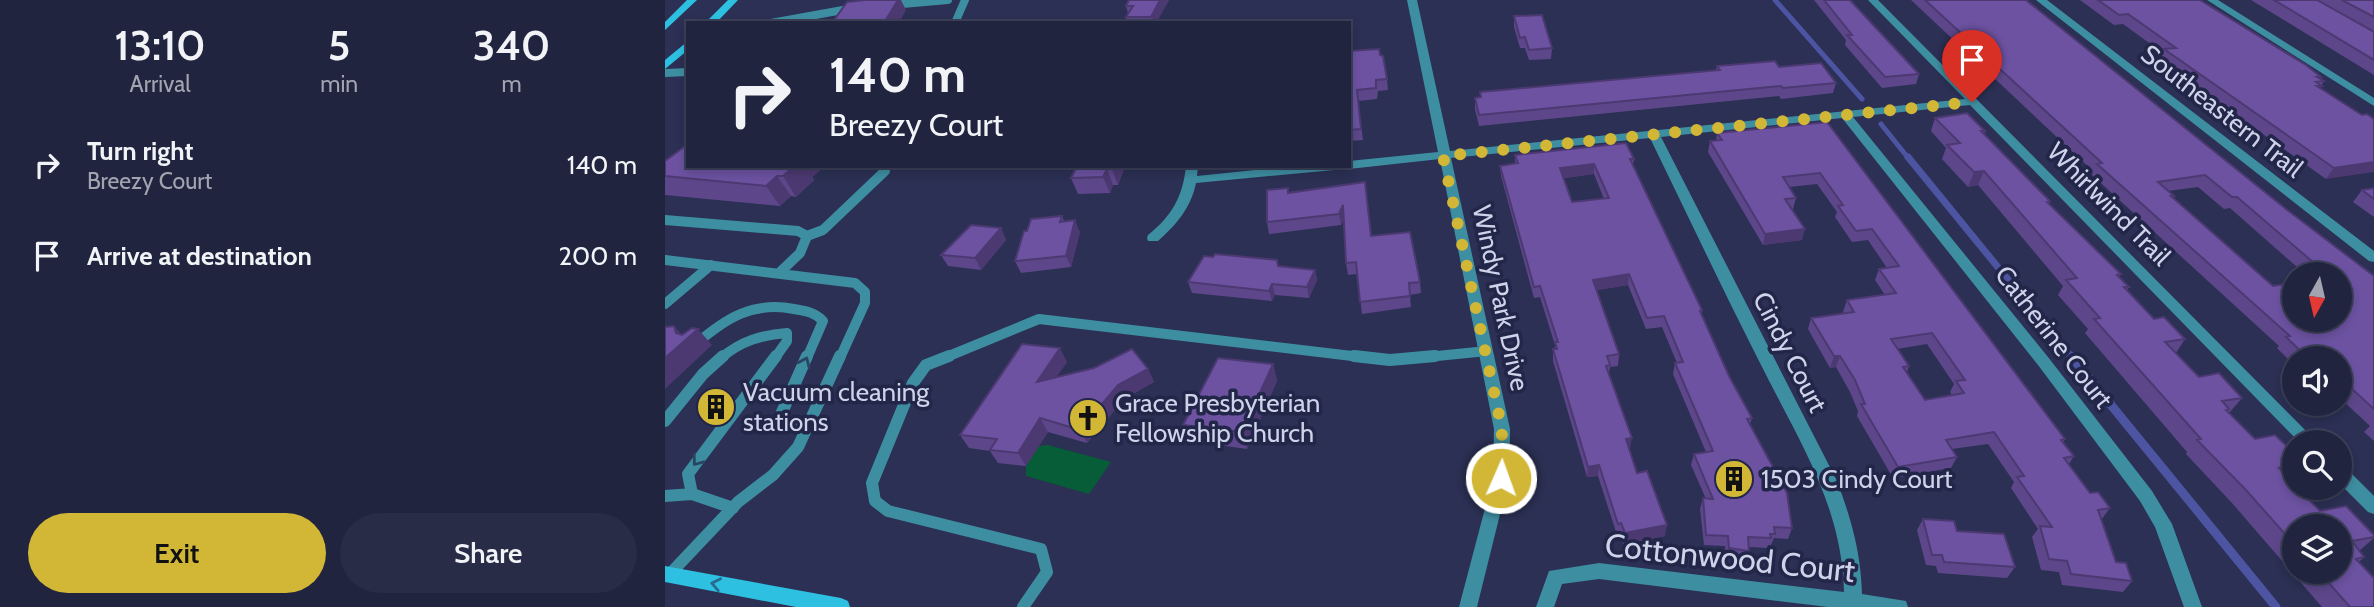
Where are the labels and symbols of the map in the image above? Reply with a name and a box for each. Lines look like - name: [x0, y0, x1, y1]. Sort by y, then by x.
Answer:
- pin: [1942, 30, 2002, 102]
- street label: Southeastern Trail: [2135, 38, 2309, 184]
- street label: Whirlwind Trail: [2041, 136, 2177, 272]
- street label: Windy Park Drive: [1466, 202, 1536, 394]
- street label: Catherine Court: [1988, 259, 2120, 415]
- north arrow: [2282, 262, 2352, 332]
- street label: Cindy Court: [1746, 286, 1834, 418]
- one-way arrow: [797, 356, 811, 369]
- place label: Vacuum cleaning stations: [743, 376, 930, 438]
- building icon: Vacuum cleaning stations: [695, 386, 737, 428]
- place label: Grace Presbyterian Fellowship Church: [1115, 387, 1320, 449]
- church icon: Grace Presbyterian Fellowship Church: [1067, 397, 1109, 439]
- position arrow: [1464, 441, 1538, 515]
- one-way arrow: [693, 453, 706, 466]
- building icon: 1503 Cindy Court: [1713, 458, 1755, 500]
- place label: 1503 Cindy Court: [1761, 463, 1953, 495]
- street label: Cottonwood Court: [1603, 525, 1857, 590]
- one-way arrow: [710, 577, 722, 592]

